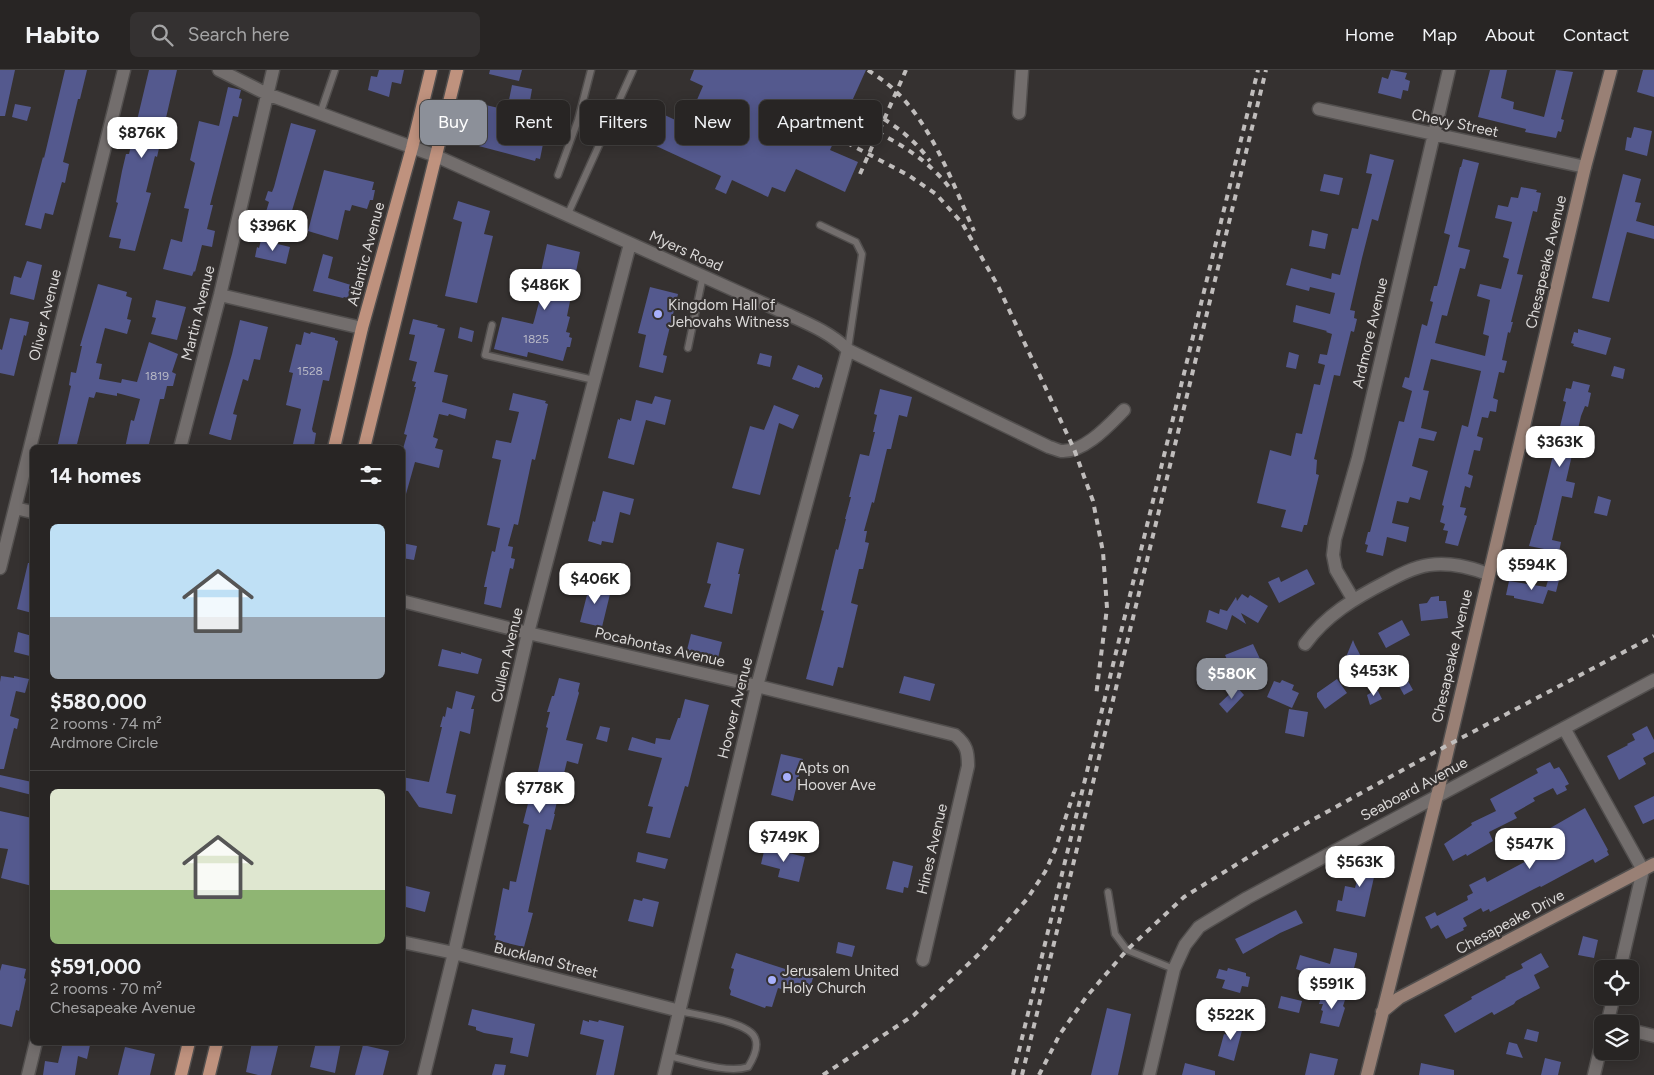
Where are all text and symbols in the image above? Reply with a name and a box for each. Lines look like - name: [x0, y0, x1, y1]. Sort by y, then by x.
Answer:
- search box: [130, 12, 480, 57]
- text: Habito: [25, 20, 100, 49]
- icon: search: [148, 21, 176, 49]
- text: Search here: [188, 23, 289, 46]
- text: Home: [1345, 24, 1394, 46]
- text: Map: [1422, 24, 1457, 46]
- text: About: [1485, 24, 1535, 46]
- text: Contact: [1563, 24, 1629, 46]
- chip: Buy: [420, 100, 487, 145]
- chip: Rent: [497, 100, 570, 145]
- chip: Filters: [580, 100, 665, 145]
- chip: New: [675, 100, 749, 145]
- chip: Apartment: [759, 100, 882, 145]
- street label: Chevy Street: [1410, 105, 1501, 141]
- pin: $876K: [107, 116, 177, 159]
- text: $876K: [118, 123, 166, 142]
- street label: Chesapeake Avenue: [1522, 193, 1570, 331]
- street label: Atlantic Avenue: [343, 200, 389, 308]
- pin: $396K: [238, 210, 308, 252]
- text: $396K: [250, 216, 296, 235]
- street label: Myers Road: [646, 227, 726, 275]
- street label: Martin Avenue: [177, 264, 219, 362]
- street label: Oliver Avenue: [25, 267, 65, 363]
- pin: $486K: [510, 268, 580, 311]
- text: $486K: [521, 275, 569, 294]
- street label: Ardmore Avenue: [1349, 276, 1391, 390]
- place label: Kingdom Hall of Jehovahs Witness: [668, 296, 789, 331]
- marker: Kingdom Hall of Jehovahs Witness: [652, 308, 664, 320]
- house number: 1825: [523, 332, 549, 346]
- house number: 1528: [297, 364, 323, 378]
- house number: 1819: [145, 369, 169, 383]
- pin: $363K: [1525, 426, 1595, 468]
- text: $363K: [1537, 432, 1583, 451]
- icon: filters: [357, 461, 385, 489]
- text: 14 homes: [50, 463, 141, 488]
- pin: $594K: [1497, 548, 1567, 591]
- text: $594K: [1508, 555, 1556, 574]
- icon: home: [173, 556, 263, 646]
- pin: $406K: [560, 562, 630, 605]
- text: $406K: [570, 569, 620, 588]
- street label: Chesapeake Avenue: [1428, 587, 1476, 725]
- street label: Cullen Avenue: [487, 606, 527, 704]
- street label: Pocahontas Avenue: [593, 623, 727, 671]
- pin: $453K: [1339, 654, 1409, 697]
- street label: Hoover Avenue: [714, 655, 756, 761]
- pin: $580K: [1197, 658, 1267, 700]
- text: $453K: [1350, 661, 1398, 680]
- text: $580K: [1208, 664, 1256, 683]
- text: $580,000: [50, 689, 147, 714]
- text: 2 rooms · 74 m²: [50, 714, 162, 733]
- text: Ardmore Circle: [50, 733, 158, 752]
- street label: Seaboard Avenue: [1357, 753, 1471, 825]
- place label: Apts on Hoover Ave: [797, 759, 876, 794]
- marker: Apts on Hoover Ave: [781, 771, 793, 783]
- pin: $778K: [505, 772, 575, 814]
- text: $778K: [516, 778, 564, 797]
- street label: Hines Avenue: [913, 802, 951, 896]
- pin: $749K: [749, 820, 819, 863]
- icon: home: [173, 822, 263, 912]
- text: $749K: [760, 827, 808, 846]
- pin: $547K: [1495, 828, 1565, 870]
- text: $547K: [1506, 834, 1554, 853]
- pin: $563K: [1325, 846, 1395, 888]
- text: $563K: [1337, 852, 1384, 871]
- street label: Chesapeake Drive: [1453, 886, 1567, 958]
- street label: Buckland Street: [492, 938, 600, 982]
- text: $591,000: [50, 954, 141, 979]
- map controls: [1594, 960, 1639, 1060]
- button: locate: [1594, 960, 1639, 1005]
- place label: Jerusalem United Holy Church: [782, 962, 899, 997]
- pin: $591K: [1297, 968, 1367, 1010]
- marker: Jerusalem United Holy Church: [766, 974, 778, 986]
- text: $591K: [1310, 974, 1354, 993]
- text: 2 rooms · 70 m²: [50, 979, 162, 998]
- text: Chesapeake Avenue: [50, 998, 196, 1017]
- pin: $522K: [1196, 998, 1266, 1041]
- text: $522K: [1207, 1005, 1255, 1024]
- button: layers: [1594, 1015, 1639, 1060]

